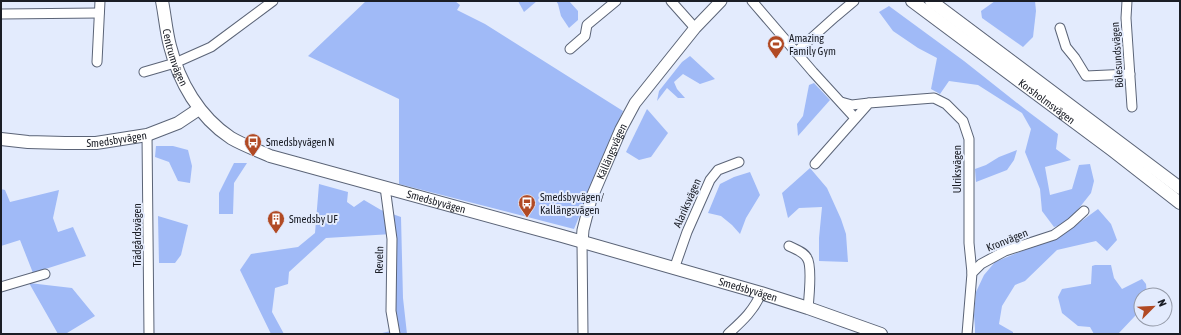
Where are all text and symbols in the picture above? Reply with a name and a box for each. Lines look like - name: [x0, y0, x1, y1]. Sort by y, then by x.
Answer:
- street label: Bölesundsvägen: [1109, 22, 1125, 88]
- street label: Centrumvägen: [161, 28, 190, 88]
- place label: Amazing Family Gym: [789, 32, 836, 57]
- sports icon: Amazing Family Gym: [766, 34, 786, 59]
- street label: Korsholmsvägen: [1016, 76, 1077, 126]
- street label: Källängsvägen: [594, 121, 629, 181]
- street label: Smedsbyvägen: [86, 129, 147, 149]
- bus stop icon: Smedsbyvägen N: [243, 132, 263, 157]
- place label: Smedsbyvägen N: [266, 136, 335, 148]
- street label: Ulriksvägen: [951, 145, 963, 193]
- street label: Alariksvägen: [671, 177, 703, 229]
- street label: Smedsbyvägen: [405, 188, 467, 215]
- place label: Smedsbyvägen/ Kallängsvägen: [540, 191, 605, 216]
- bus stop icon: Smedsbyvägen/ Kallängsvägen: [517, 193, 537, 218]
- street label: Trädgårdsvägen: [131, 203, 143, 267]
- building icon: Smedsby UF: [266, 209, 286, 234]
- place label: Smedsby UF: [289, 213, 338, 225]
- street label: Kronvägen: [985, 226, 1029, 254]
- street label: Reveln: [373, 246, 385, 274]
- street label: Smedsbyvägen: [717, 275, 779, 304]
- north arrow: [1133, 287, 1173, 327]
- text: N: [1155, 298, 1169, 308]

